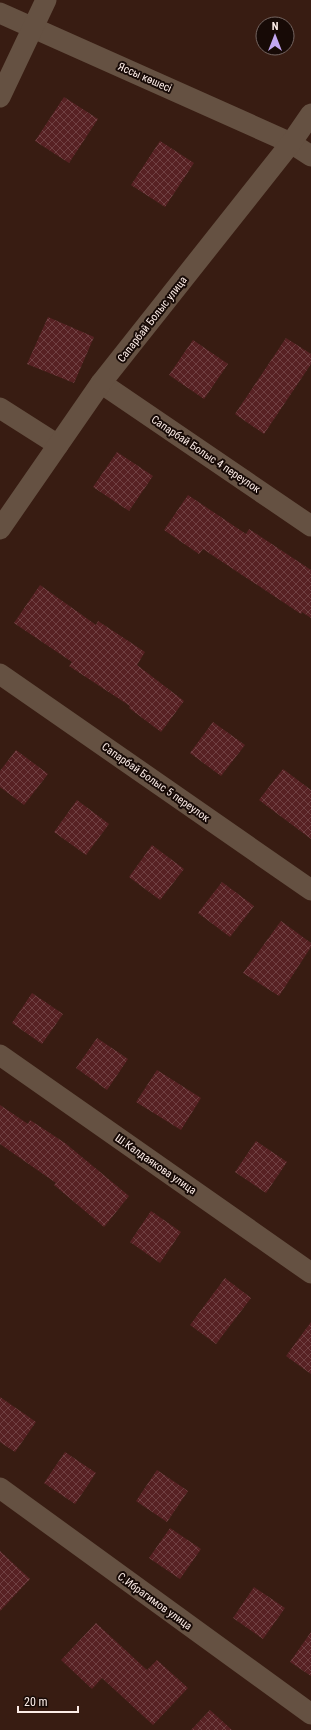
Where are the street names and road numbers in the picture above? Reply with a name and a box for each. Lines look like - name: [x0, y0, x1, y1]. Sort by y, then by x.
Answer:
- street label: Яссы көшесі: [116, 60, 174, 95]
- street label: Сапарбай Болыс улица: [115, 274, 190, 365]
- street label: Сапарбай Болыс 4 переулок: [149, 413, 263, 496]
- street label: Сапарбай Болыс 5 переулок: [99, 740, 213, 825]
- street label: Ш.Калдаякова улица: [113, 1132, 199, 1197]
- street label: С.Ибрагимов улица: [115, 1570, 194, 1633]

